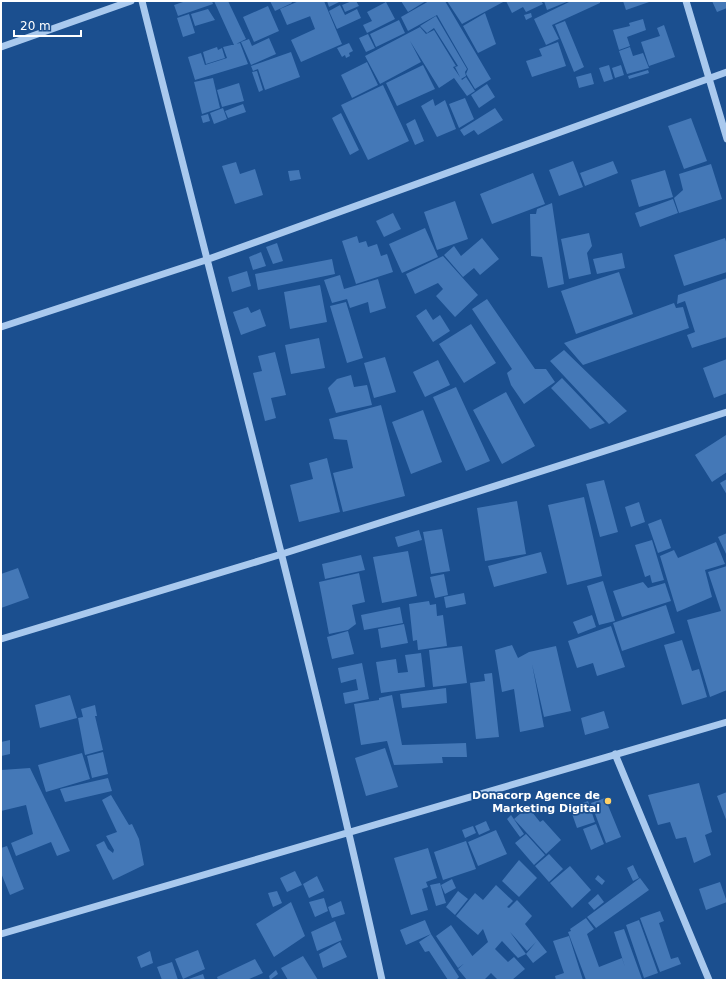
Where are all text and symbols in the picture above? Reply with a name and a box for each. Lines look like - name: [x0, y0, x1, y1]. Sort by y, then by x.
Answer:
- scale bar: [14, 12, 81, 38]
- text: 20 m: [20, 19, 51, 33]
- place label: Donacorp Agence de Marketing Digital: [472, 789, 600, 815]
- marker: Donacorp Agence de Marketing Digital: [603, 796, 613, 806]

